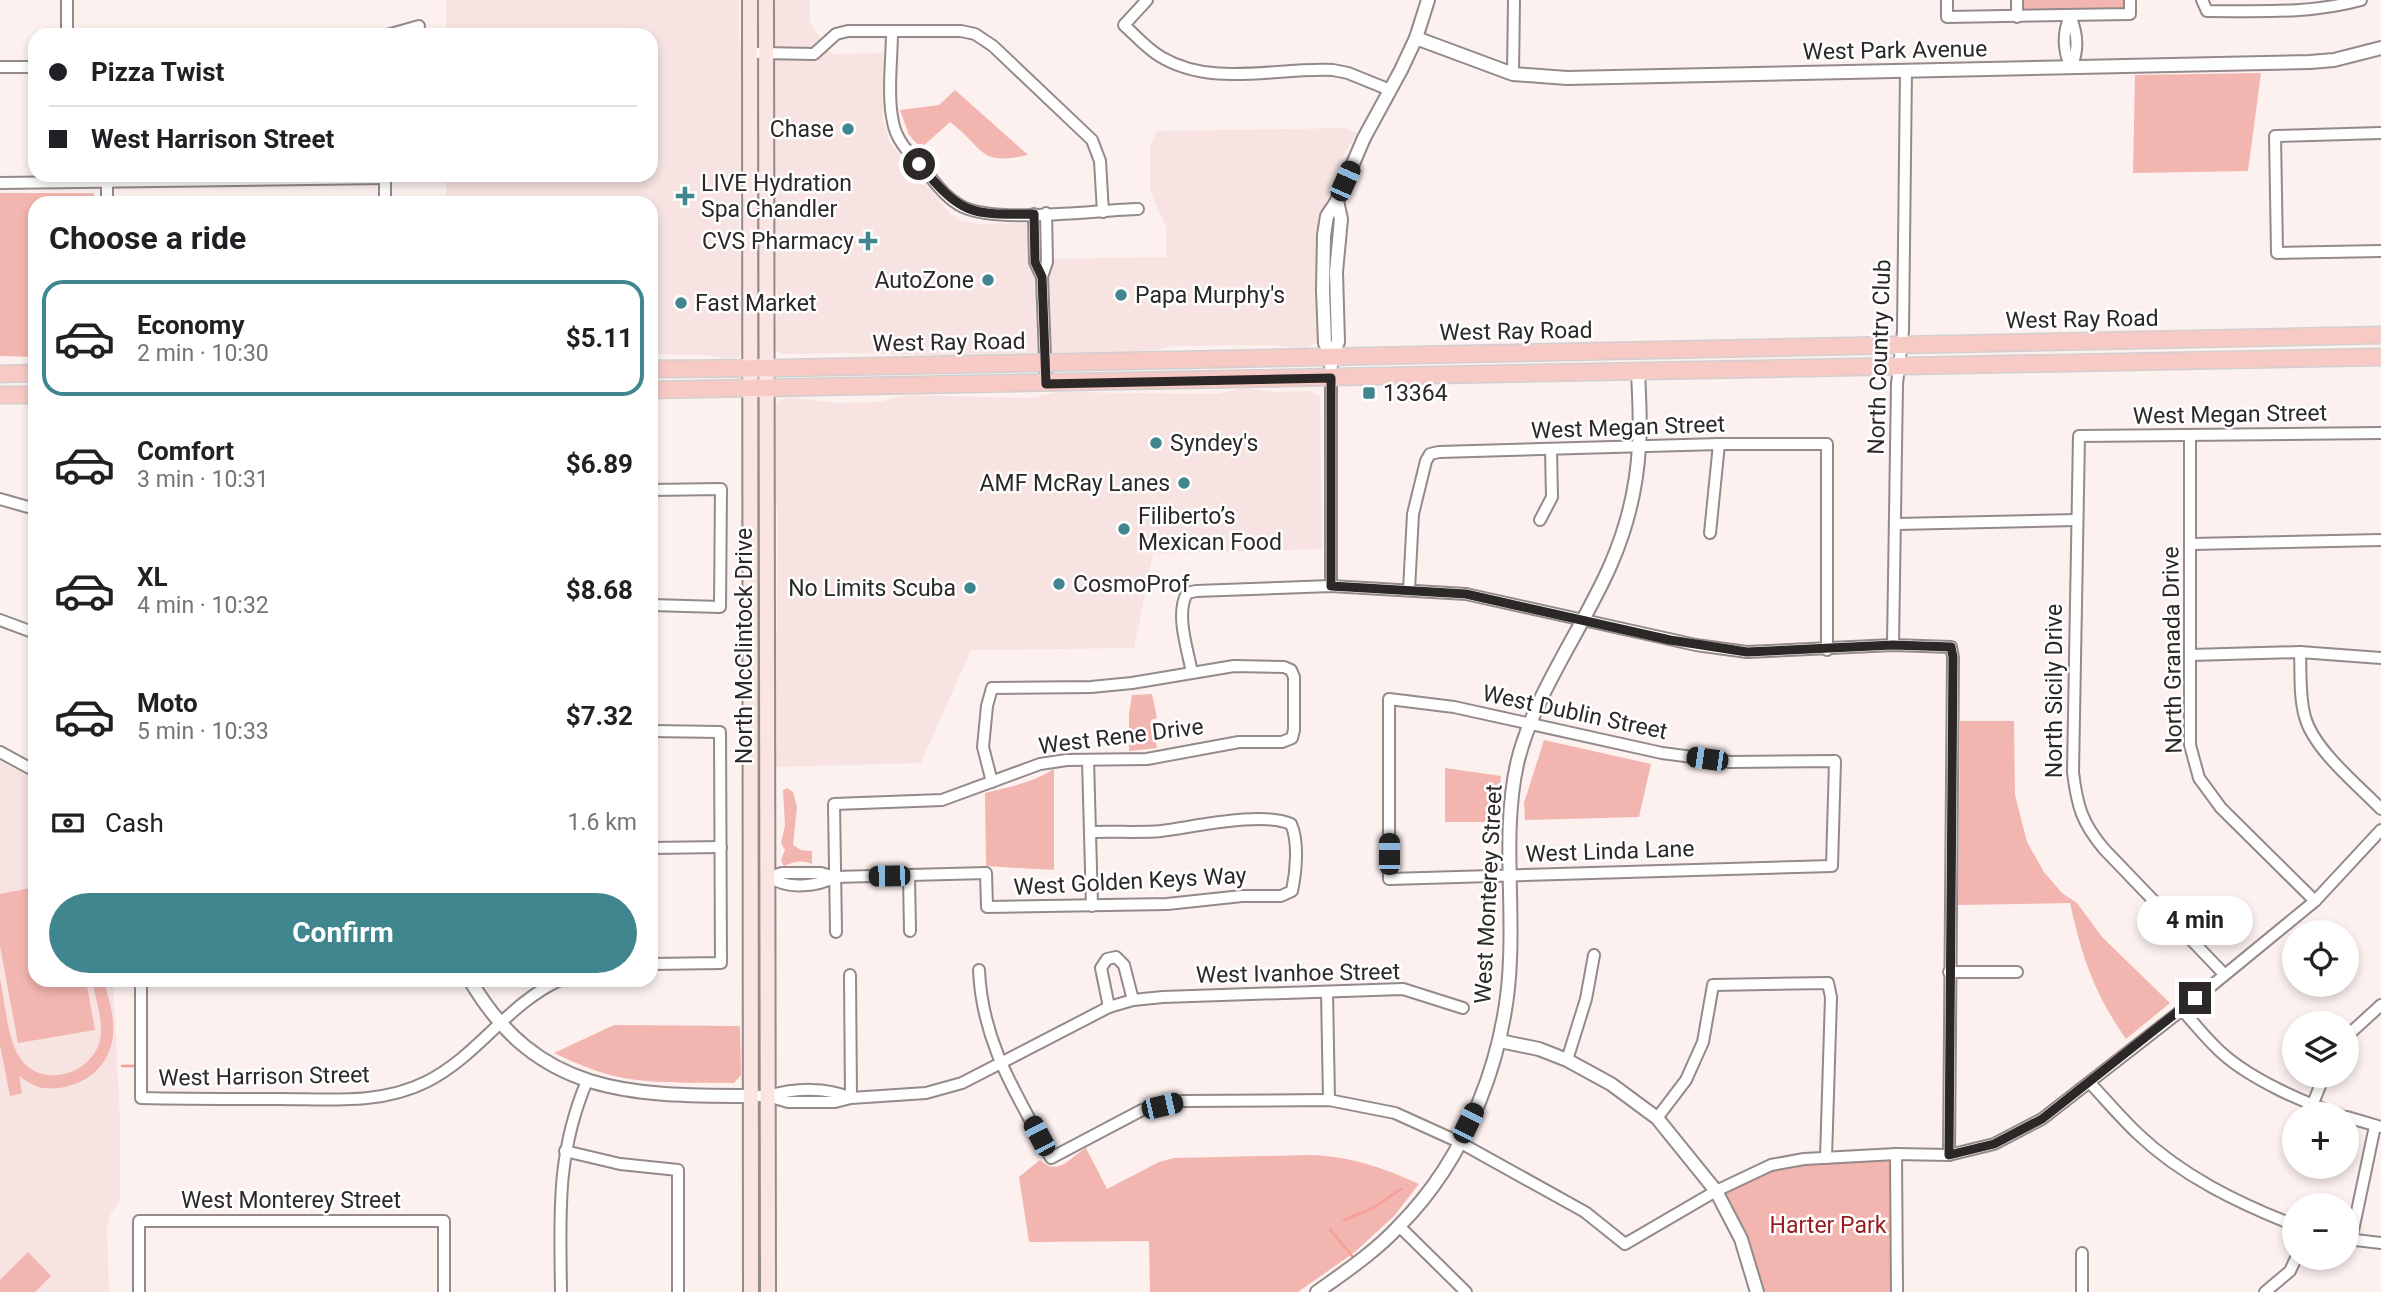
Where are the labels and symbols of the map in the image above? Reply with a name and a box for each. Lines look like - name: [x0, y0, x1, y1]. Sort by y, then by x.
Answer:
- street label: West Park Avenue: [1802, 35, 1988, 66]
- place label: Chase: [770, 116, 834, 143]
- marker: Chase: [840, 121, 856, 137]
- route start: [903, 148, 935, 180]
- car: [1327, 158, 1364, 204]
- place label: LIVE Hydration Spa Chandler: [701, 170, 852, 223]
- marker: LIVE Hydration Spa Chandler: [675, 186, 695, 206]
- place label: CVS Pharmacy: [702, 228, 854, 255]
- marker: CVS Pharmacy: [860, 233, 876, 249]
- street label: North Country Club: [1863, 259, 1896, 455]
- place label: AutoZone: [874, 267, 974, 294]
- marker: AutoZone: [980, 272, 996, 288]
- place label: Papa Murphy's: [1135, 282, 1285, 309]
- marker: Papa Murphy's: [1113, 287, 1129, 303]
- place label: Fast Market: [695, 290, 816, 317]
- marker: Fast Market: [673, 295, 689, 311]
- street label: West Ray Road: [2005, 305, 2159, 334]
- street label: West Ray Road: [1439, 317, 1593, 346]
- street label: West Ray Road: [872, 328, 1026, 357]
- place label: 13364: [1383, 380, 1448, 407]
- marker: 13364: [1361, 385, 1377, 401]
- street label: West Megan Street: [2133, 399, 2327, 430]
- street label: West Megan Street: [1531, 411, 1726, 444]
- place label: Syndey's: [1170, 430, 1258, 457]
- marker: Syndey's: [1148, 435, 1164, 451]
- place label: AMF McRay Lanes: [980, 470, 1170, 497]
- marker: AMF McRay Lanes: [1176, 475, 1192, 491]
- place label: Filiberto’s Mexican Food: [1138, 503, 1282, 556]
- marker: Filiberto’s Mexican Food: [1116, 521, 1132, 537]
- street label: North McClintock Drive: [731, 528, 758, 764]
- street label: North Granada Drive: [2157, 546, 2188, 754]
- place label: CosmoProf: [1073, 571, 1190, 598]
- place label: No Limits Scuba: [788, 575, 956, 602]
- marker: CosmoProf: [1051, 576, 1067, 592]
- marker: No Limits Scuba: [962, 580, 978, 596]
- street label: North Sicily Drive: [2041, 604, 2068, 778]
- street label: West Dublin Street: [1480, 680, 1670, 745]
- street label: West Rene Drive: [1037, 713, 1205, 760]
- car: [1685, 746, 1730, 772]
- street label: West Monterey Street: [1469, 784, 1508, 1005]
- car: [1379, 833, 1400, 875]
- street label: West Linda Lane: [1525, 835, 1695, 868]
- street label: West Golden Keys Way: [1013, 862, 1247, 901]
- car: [868, 865, 911, 887]
- callout: 4 min: [2137, 897, 2253, 946]
- street label: West Ivanhoe Street: [1196, 958, 1400, 989]
- route end: [2179, 982, 2211, 1014]
- street label: West Harrison Street: [158, 1061, 370, 1092]
- car: [1140, 1091, 1185, 1121]
- car: [1450, 1100, 1487, 1146]
- car: [1020, 1113, 1059, 1159]
- street label: West Monterey Street: [181, 1187, 401, 1214]
- park label: Harter Park: [1770, 1212, 1887, 1239]

